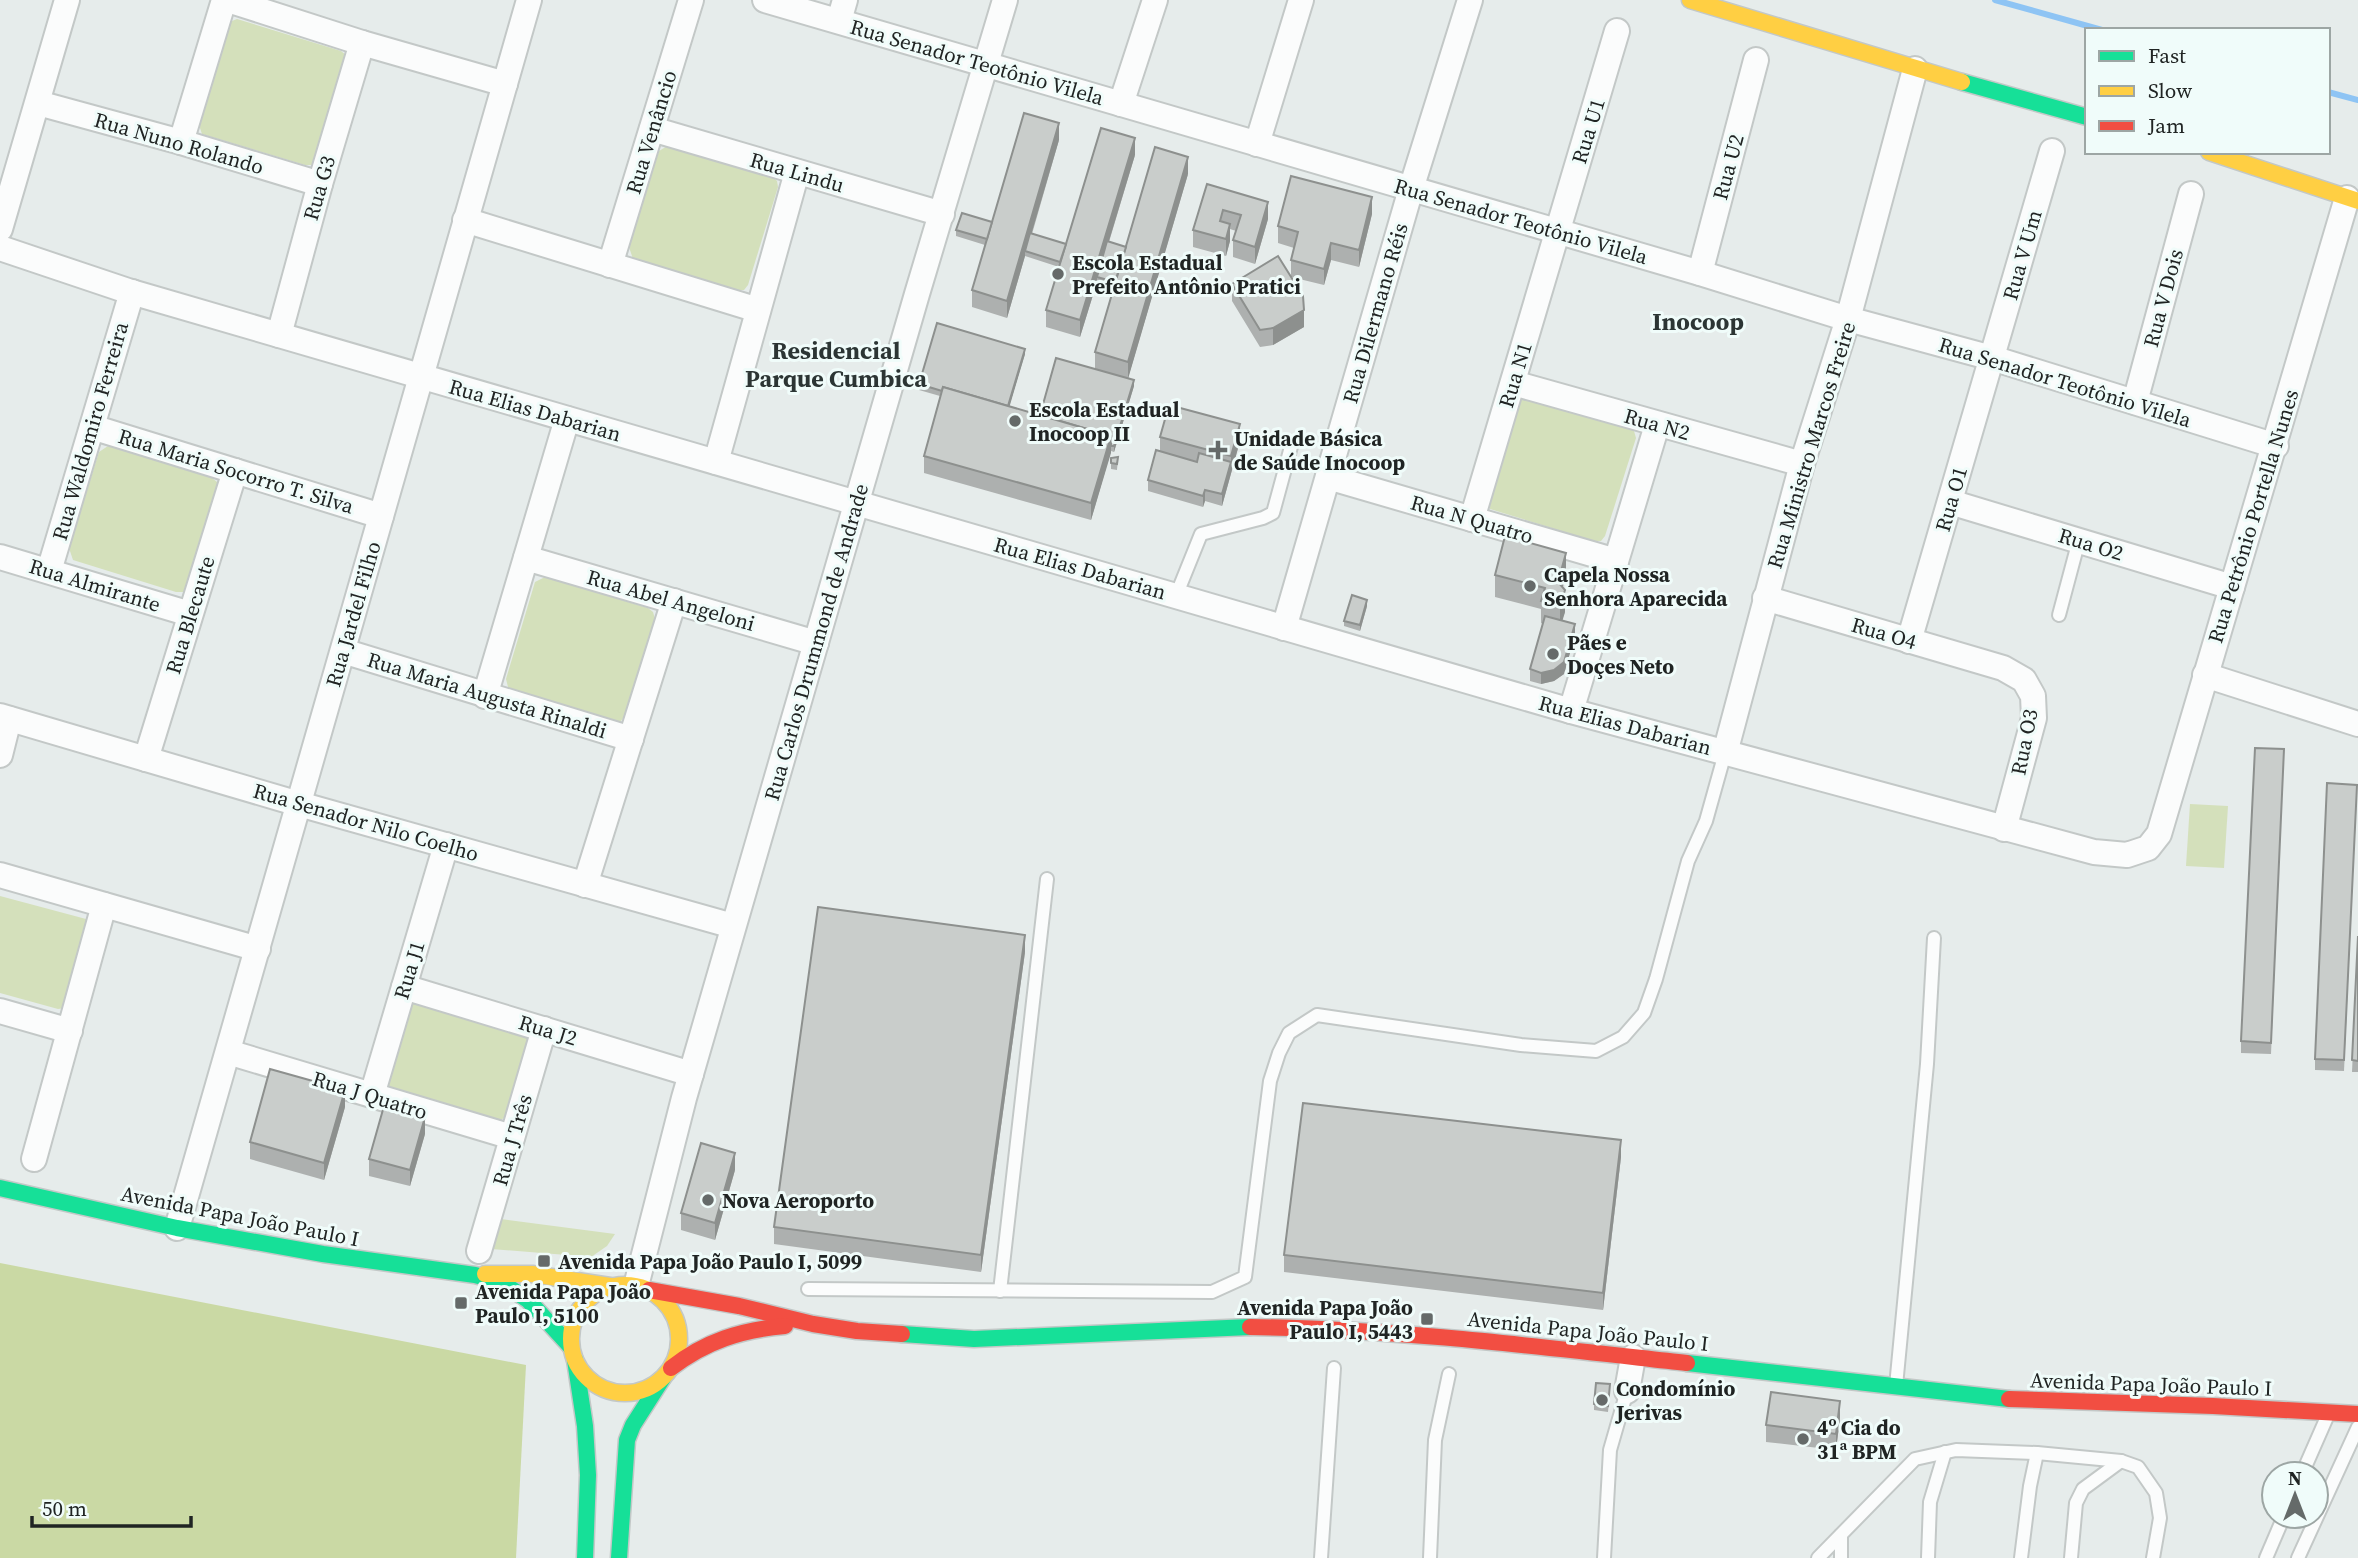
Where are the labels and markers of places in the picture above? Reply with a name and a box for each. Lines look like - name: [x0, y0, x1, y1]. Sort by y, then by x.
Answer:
- place label: Escola Estadual Prefeito Antônio Pratici: [1072, 248, 1301, 301]
- marker: Escola Estadual Prefeito Antônio Pratici: [1050, 266, 1066, 282]
- place label: Escola Estadual Inocoop II: [1029, 395, 1180, 448]
- marker: Escola Estadual Inocoop II: [1007, 413, 1023, 429]
- place label: Unidade Básica de Saúde Inocoop: [1234, 424, 1405, 477]
- marker: Unidade Básica de Saúde Inocoop: [1208, 440, 1228, 460]
- place label: Capela Nossa Senhora Aparecida: [1544, 560, 1728, 613]
- marker: Capela Nossa Senhora Aparecida: [1522, 578, 1538, 594]
- place label: Pães e Doçes Neto: [1567, 628, 1674, 681]
- marker: Pães e Doçes Neto: [1545, 646, 1561, 662]
- place label: Nova Aeroporto: [722, 1186, 874, 1215]
- marker: Nova Aeroporto: [700, 1192, 716, 1208]
- place label: Avenida Papa João Paulo I, 5099: [558, 1247, 862, 1276]
- marker: Avenida Papa João Paulo I, 5099: [536, 1253, 552, 1269]
- place label: Avenida Papa João Paulo I, 5100: [475, 1277, 651, 1330]
- place label: Avenida Papa João Paulo I, 5443: [1237, 1293, 1413, 1346]
- marker: Avenida Papa João Paulo I, 5100: [453, 1295, 469, 1311]
- marker: Avenida Papa João Paulo I, 5443: [1419, 1311, 1435, 1327]
- place label: Condomínio Jerivas: [1614, 1374, 1735, 1427]
- marker: Condomínio Jerivas: [1594, 1392, 1610, 1408]
- place label: 4º Cia do 31ª BPM: [1817, 1413, 1901, 1466]
- marker: 4º Cia do 31ª BPM: [1795, 1431, 1811, 1447]

